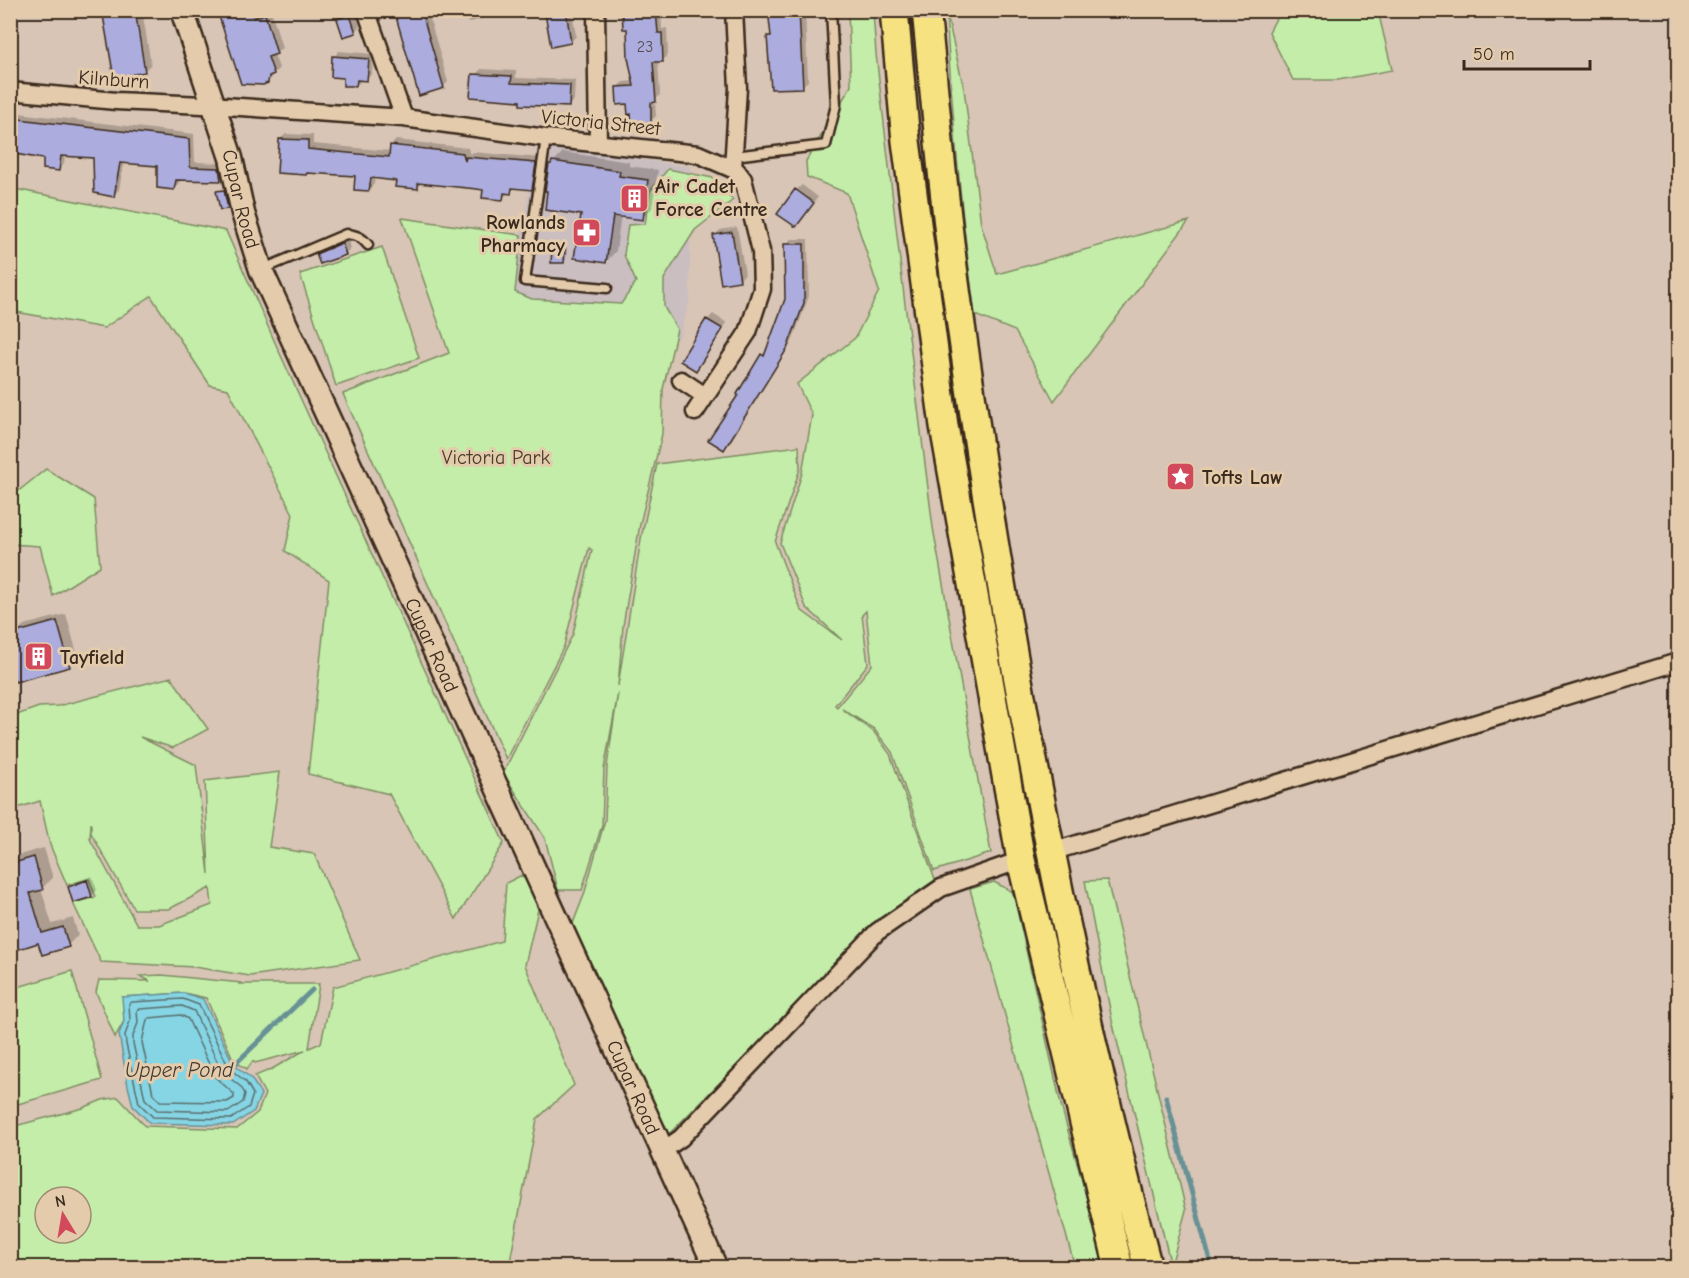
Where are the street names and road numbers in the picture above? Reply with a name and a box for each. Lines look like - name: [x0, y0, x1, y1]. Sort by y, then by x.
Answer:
- street label: Kilnburn: [78, 66, 150, 93]
- street label: Victoria Street: [540, 105, 663, 140]
- street label: Cupar Road: [217, 146, 264, 251]
- street label: Cupar Road: [400, 594, 463, 696]
- street label: Cupar Road: [602, 1036, 665, 1138]

